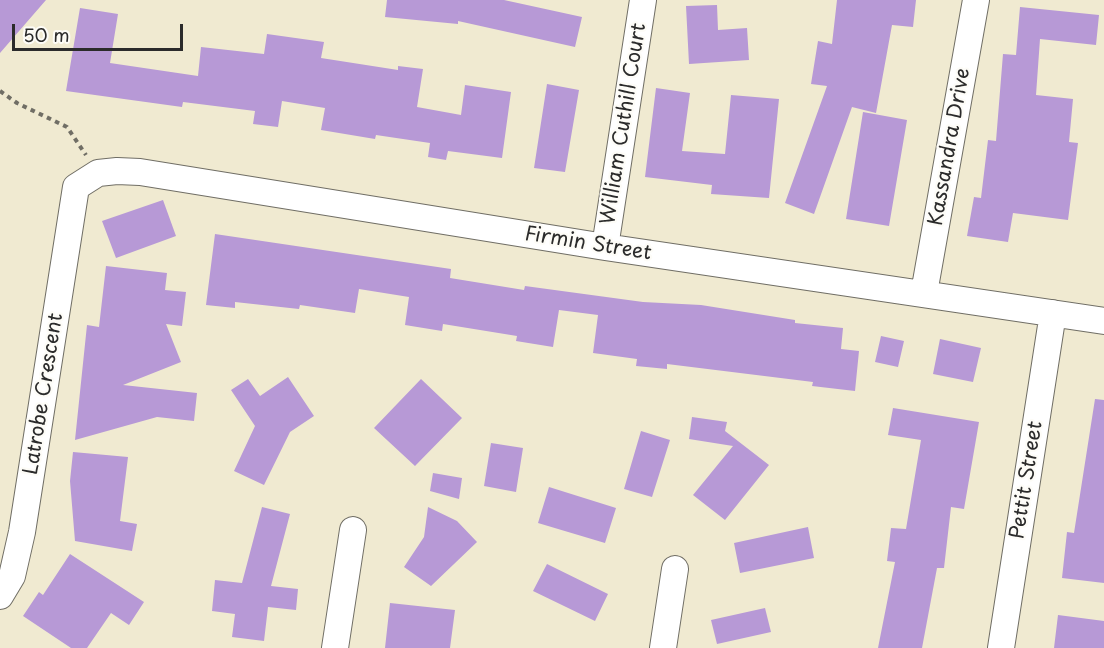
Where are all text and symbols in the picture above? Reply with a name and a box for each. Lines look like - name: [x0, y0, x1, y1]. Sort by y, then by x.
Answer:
- scale bar: [15, 12, 186, 50]
- text: 50 m: [23, 21, 70, 48]
- street label: William Cuthill Court: [596, 21, 652, 227]
- street label: Kassandra Drive: [924, 66, 976, 228]
- street label: Firmin Street: [523, 222, 653, 266]
- street label: Latrobe Crescent: [19, 312, 69, 476]
- street label: Pettit Street: [1006, 419, 1048, 541]

